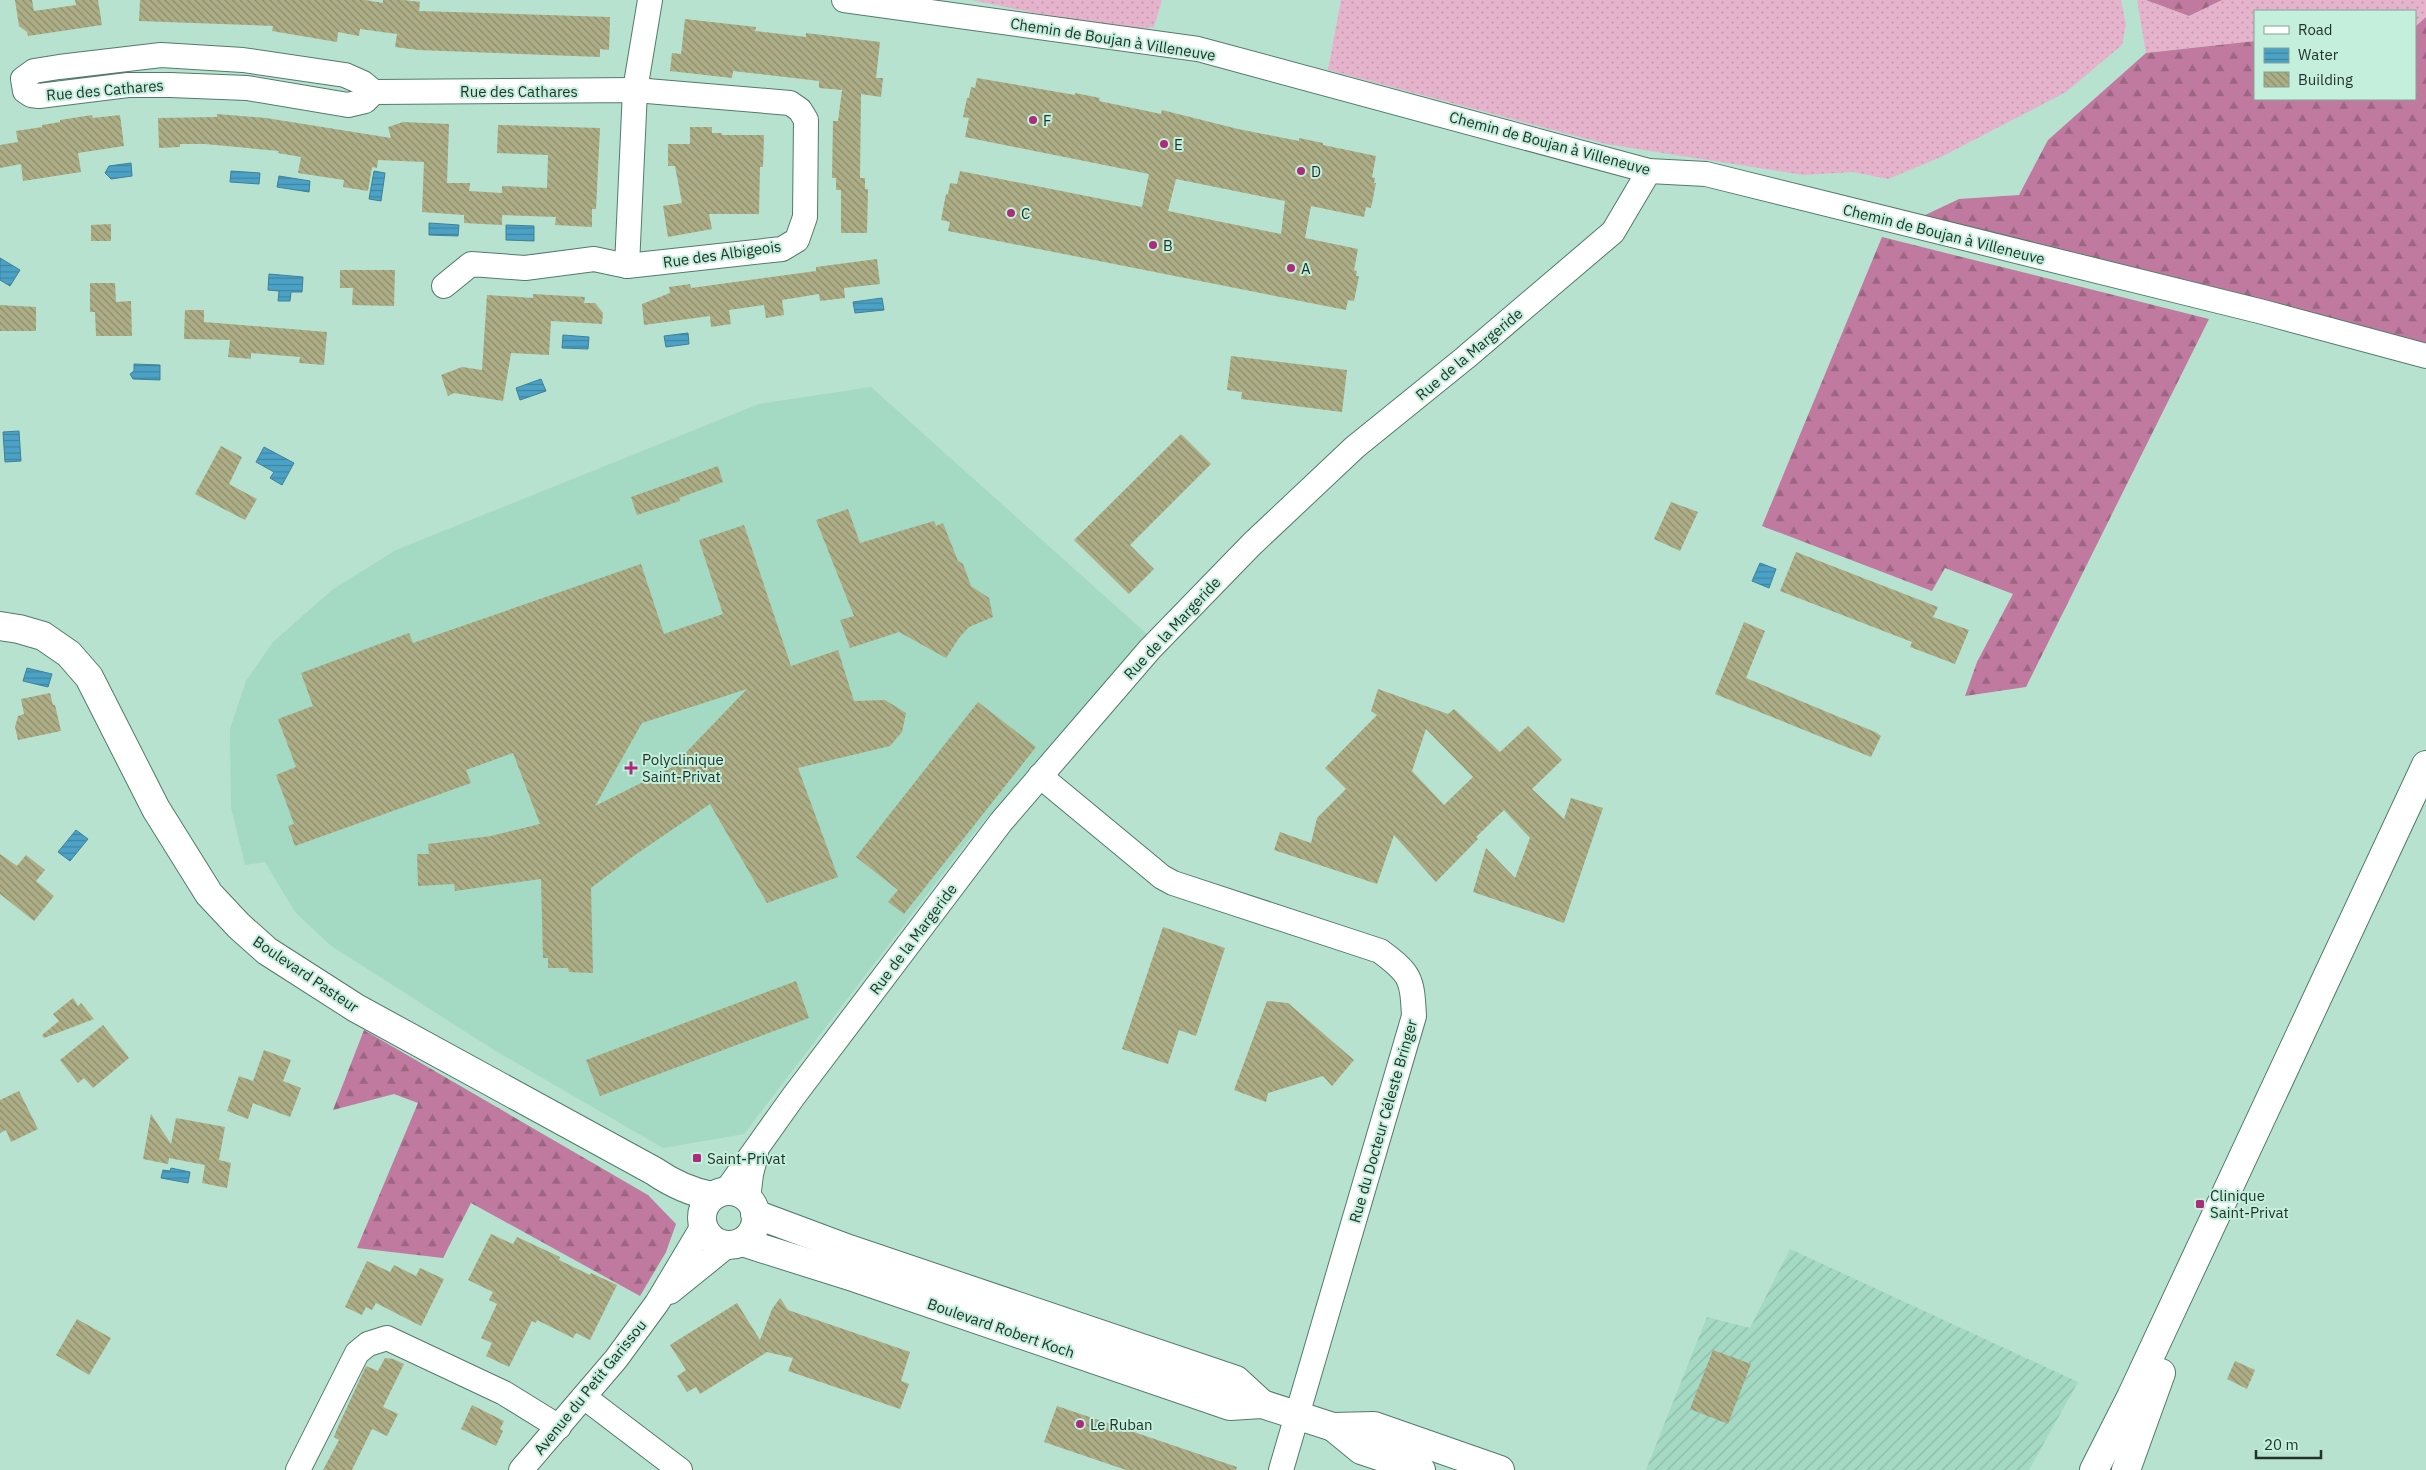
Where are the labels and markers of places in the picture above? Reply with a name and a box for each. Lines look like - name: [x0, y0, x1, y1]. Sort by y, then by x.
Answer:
- place label: F: [1043, 111, 1051, 130]
- marker: F: [1027, 114, 1039, 126]
- place label: E: [1174, 135, 1183, 154]
- marker: E: [1158, 138, 1170, 150]
- place label: D: [1311, 162, 1321, 181]
- marker: D: [1295, 165, 1307, 177]
- place label: C: [1021, 204, 1030, 223]
- marker: C: [1005, 207, 1017, 219]
- place label: B: [1163, 236, 1173, 255]
- marker: B: [1147, 239, 1159, 251]
- place label: A: [1301, 259, 1311, 278]
- marker: A: [1285, 262, 1297, 274]
- place label: Polyclinique Saint-Privat: [642, 750, 724, 786]
- marker: Polyclinique Saint-Privat: [624, 761, 638, 775]
- place label: Saint-Privat: [707, 1149, 786, 1168]
- marker: Saint-Privat: [691, 1152, 703, 1164]
- place label: Clinique Saint-Privat: [2210, 1186, 2289, 1222]
- marker: Clinique Saint-Privat: [2194, 1198, 2206, 1210]
- place label: Le Ruban: [1090, 1415, 1153, 1434]
- marker: Le Ruban: [1074, 1418, 1086, 1430]

